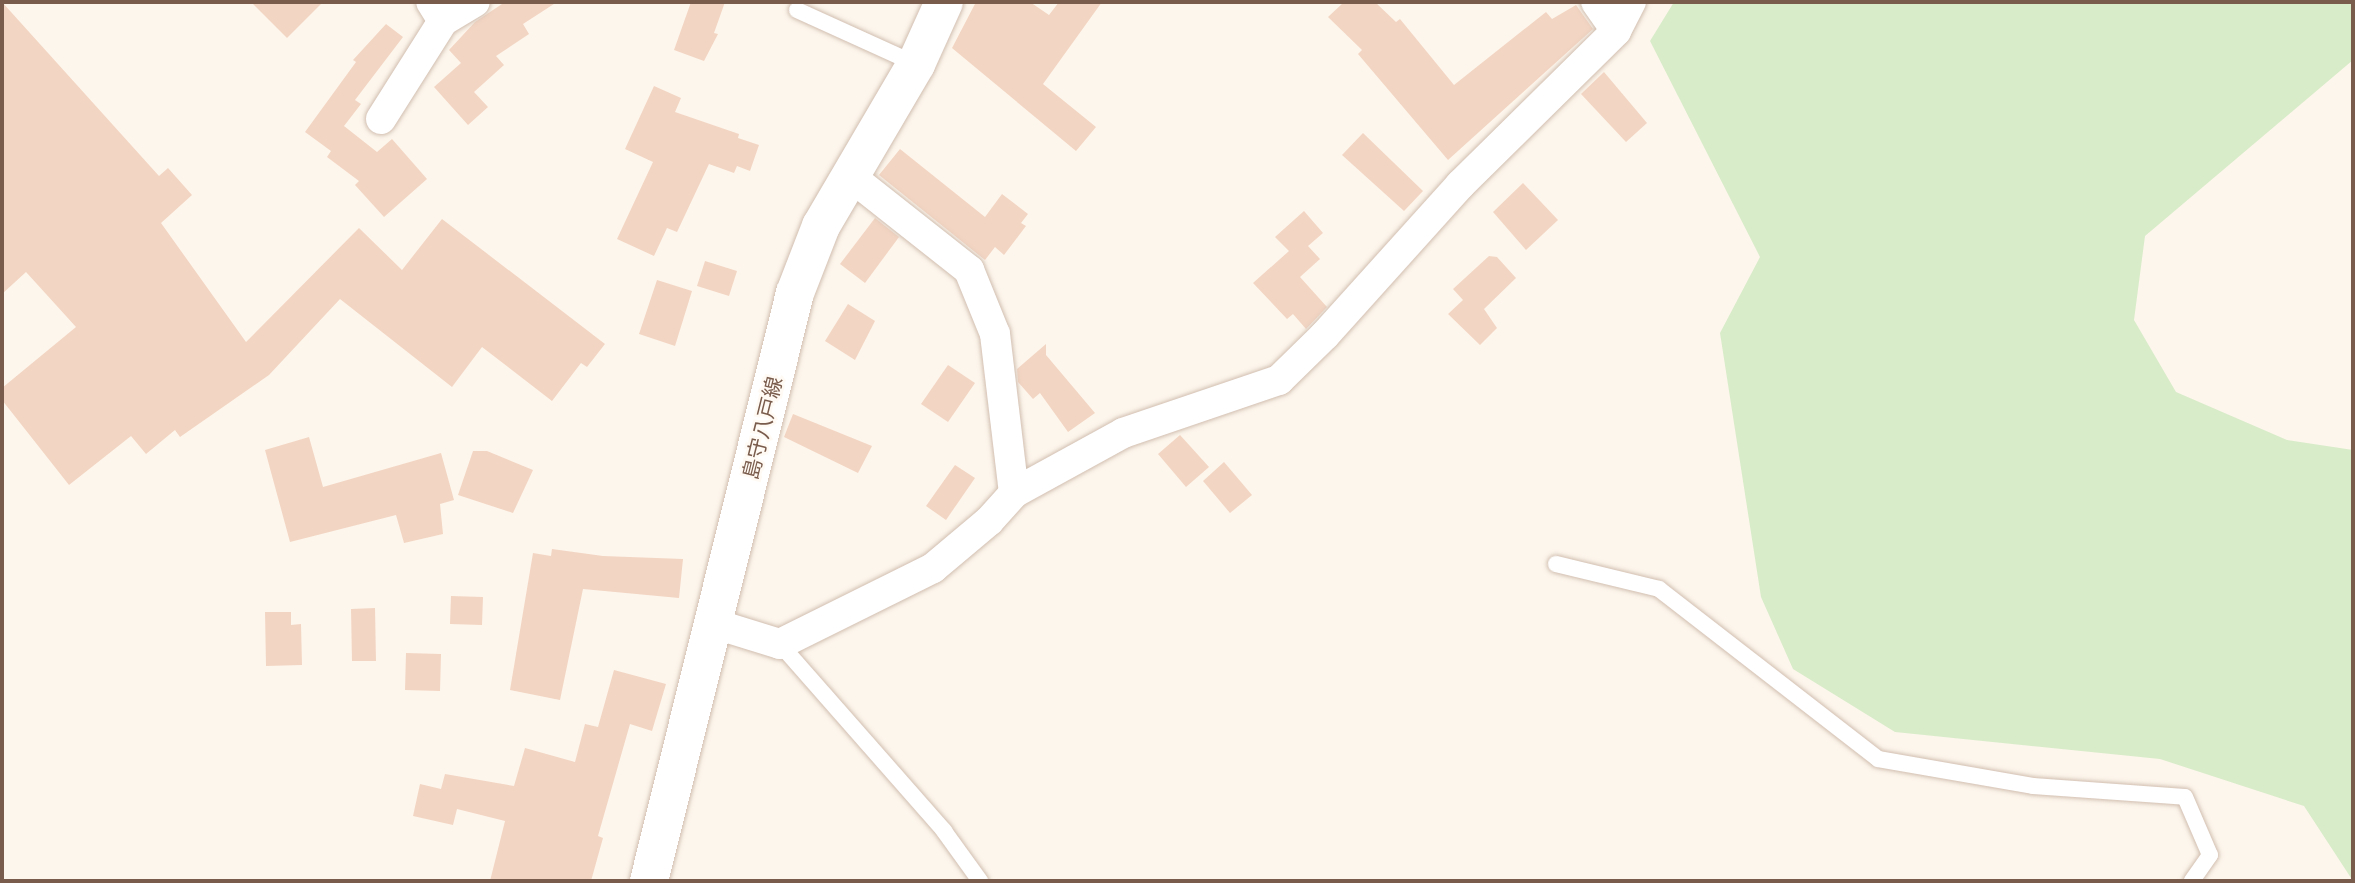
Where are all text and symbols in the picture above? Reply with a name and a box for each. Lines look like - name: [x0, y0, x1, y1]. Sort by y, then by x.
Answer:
- street label: 島守八戸線: [737, 374, 787, 482]

